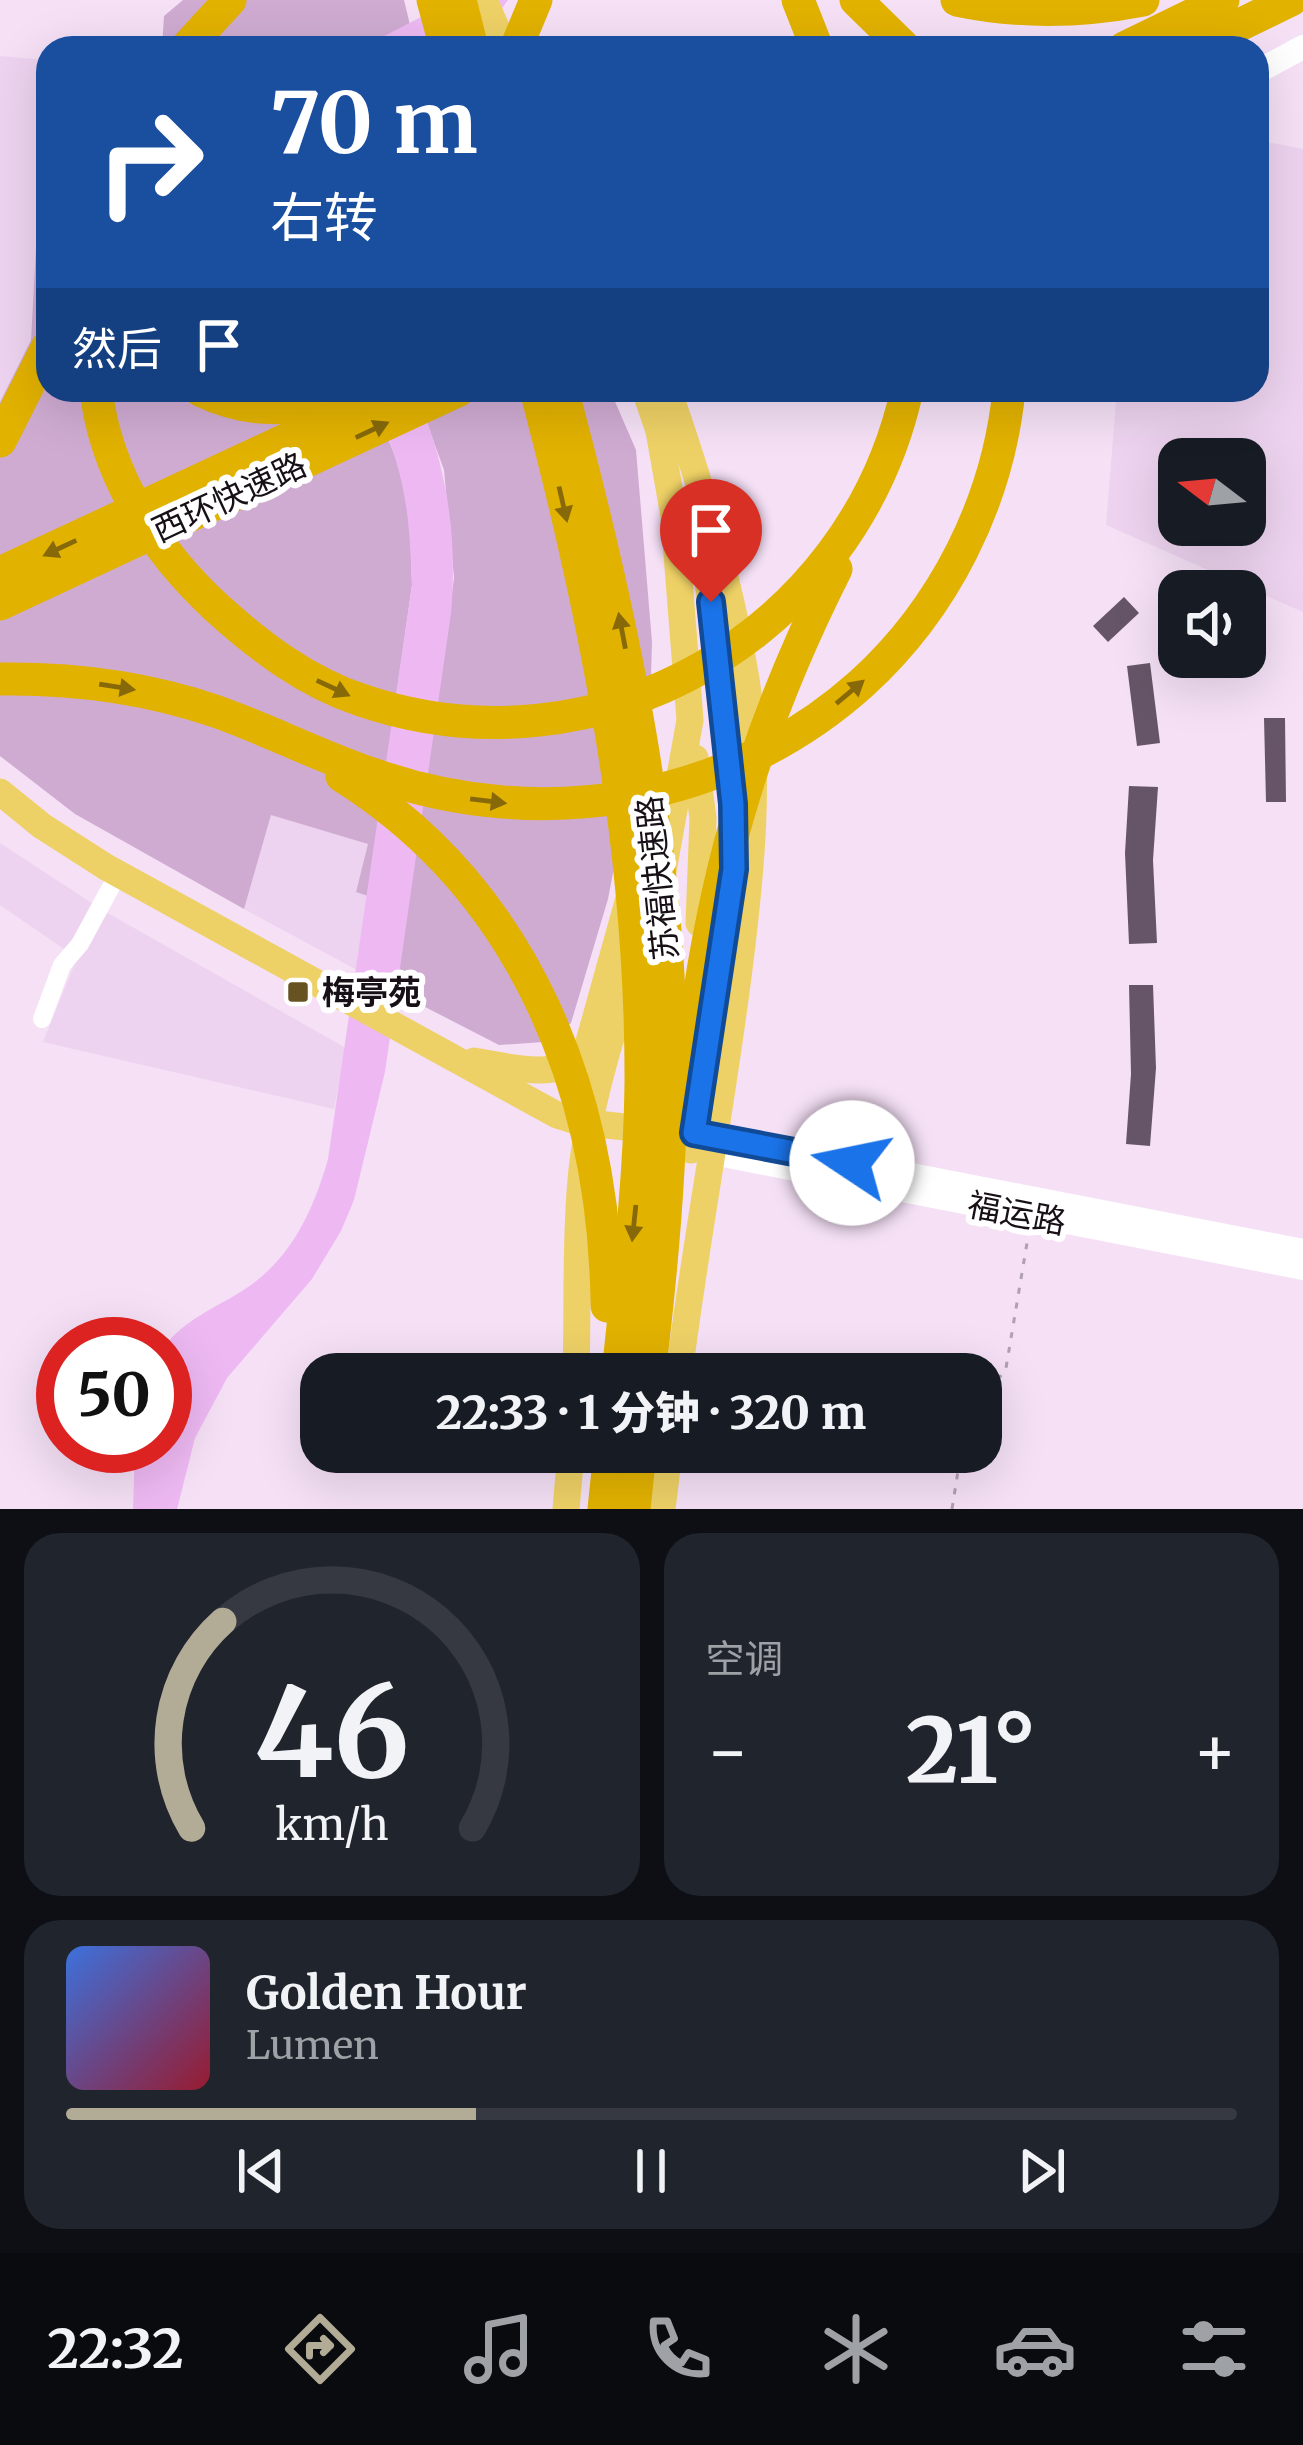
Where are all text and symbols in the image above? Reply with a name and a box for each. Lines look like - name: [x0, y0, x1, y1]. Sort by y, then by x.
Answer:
- text: 70 m: [270, 70, 478, 176]
- icon: right: [72, 84, 228, 240]
- text: 右转: [270, 184, 378, 252]
- icon: arrive: [186, 312, 252, 378]
- text: 然后: [72, 321, 162, 377]
- one-way arrow: [355, 420, 390, 440]
- north arrow: [1158, 438, 1266, 546]
- map controls: [1158, 438, 1266, 678]
- street label: 西环快速路: [146, 444, 313, 551]
- pin: [660, 479, 762, 602]
- one-way arrow: [555, 485, 574, 523]
- icon: arrive: [678, 497, 744, 563]
- one-way arrow: [42, 538, 77, 558]
- button: sound: [1158, 570, 1266, 678]
- one-way arrow: [612, 612, 631, 650]
- one-way arrow: [98, 678, 136, 696]
- one-way arrow: [316, 678, 351, 698]
- one-way arrow: [835, 680, 865, 706]
- one-way arrow: [470, 792, 507, 811]
- street label: 苏福快速路: [628, 794, 687, 962]
- place label: 梅亭苑: [322, 972, 421, 1013]
- marker: 梅亭苑: [285, 979, 311, 1005]
- position arrow: [789, 1100, 915, 1226]
- street label: 福运路: [964, 1184, 1069, 1243]
- one-way arrow: [625, 1205, 644, 1242]
- speed limit sign: 50: [36, 1317, 192, 1473]
- text: 22:33 · 1 分钟 · 320 m: [436, 1385, 866, 1441]
- text: 空调: [706, 1635, 784, 1684]
- text: 46: [254, 1654, 409, 1811]
- text: 21°: [906, 1694, 1037, 1808]
- text: −: [706, 1710, 750, 1793]
- text: +: [1193, 1710, 1237, 1793]
- text: km/h: [275, 1797, 389, 1851]
- text: Golden Hour: [246, 1965, 527, 2021]
- text: Lumen: [246, 2021, 379, 2070]
- icon: previous: [228, 2138, 294, 2204]
- icon: pause: [618, 2138, 684, 2204]
- icon: next: [1009, 2138, 1075, 2204]
- icon: directions: [278, 2307, 362, 2391]
- icon: music: [457, 2307, 541, 2391]
- icon: phone: [636, 2307, 720, 2391]
- icon: climate: [814, 2307, 898, 2391]
- icon: car: [993, 2307, 1077, 2391]
- icon: filters: [1172, 2307, 1256, 2391]
- text: 22:32: [47, 2315, 184, 2383]

